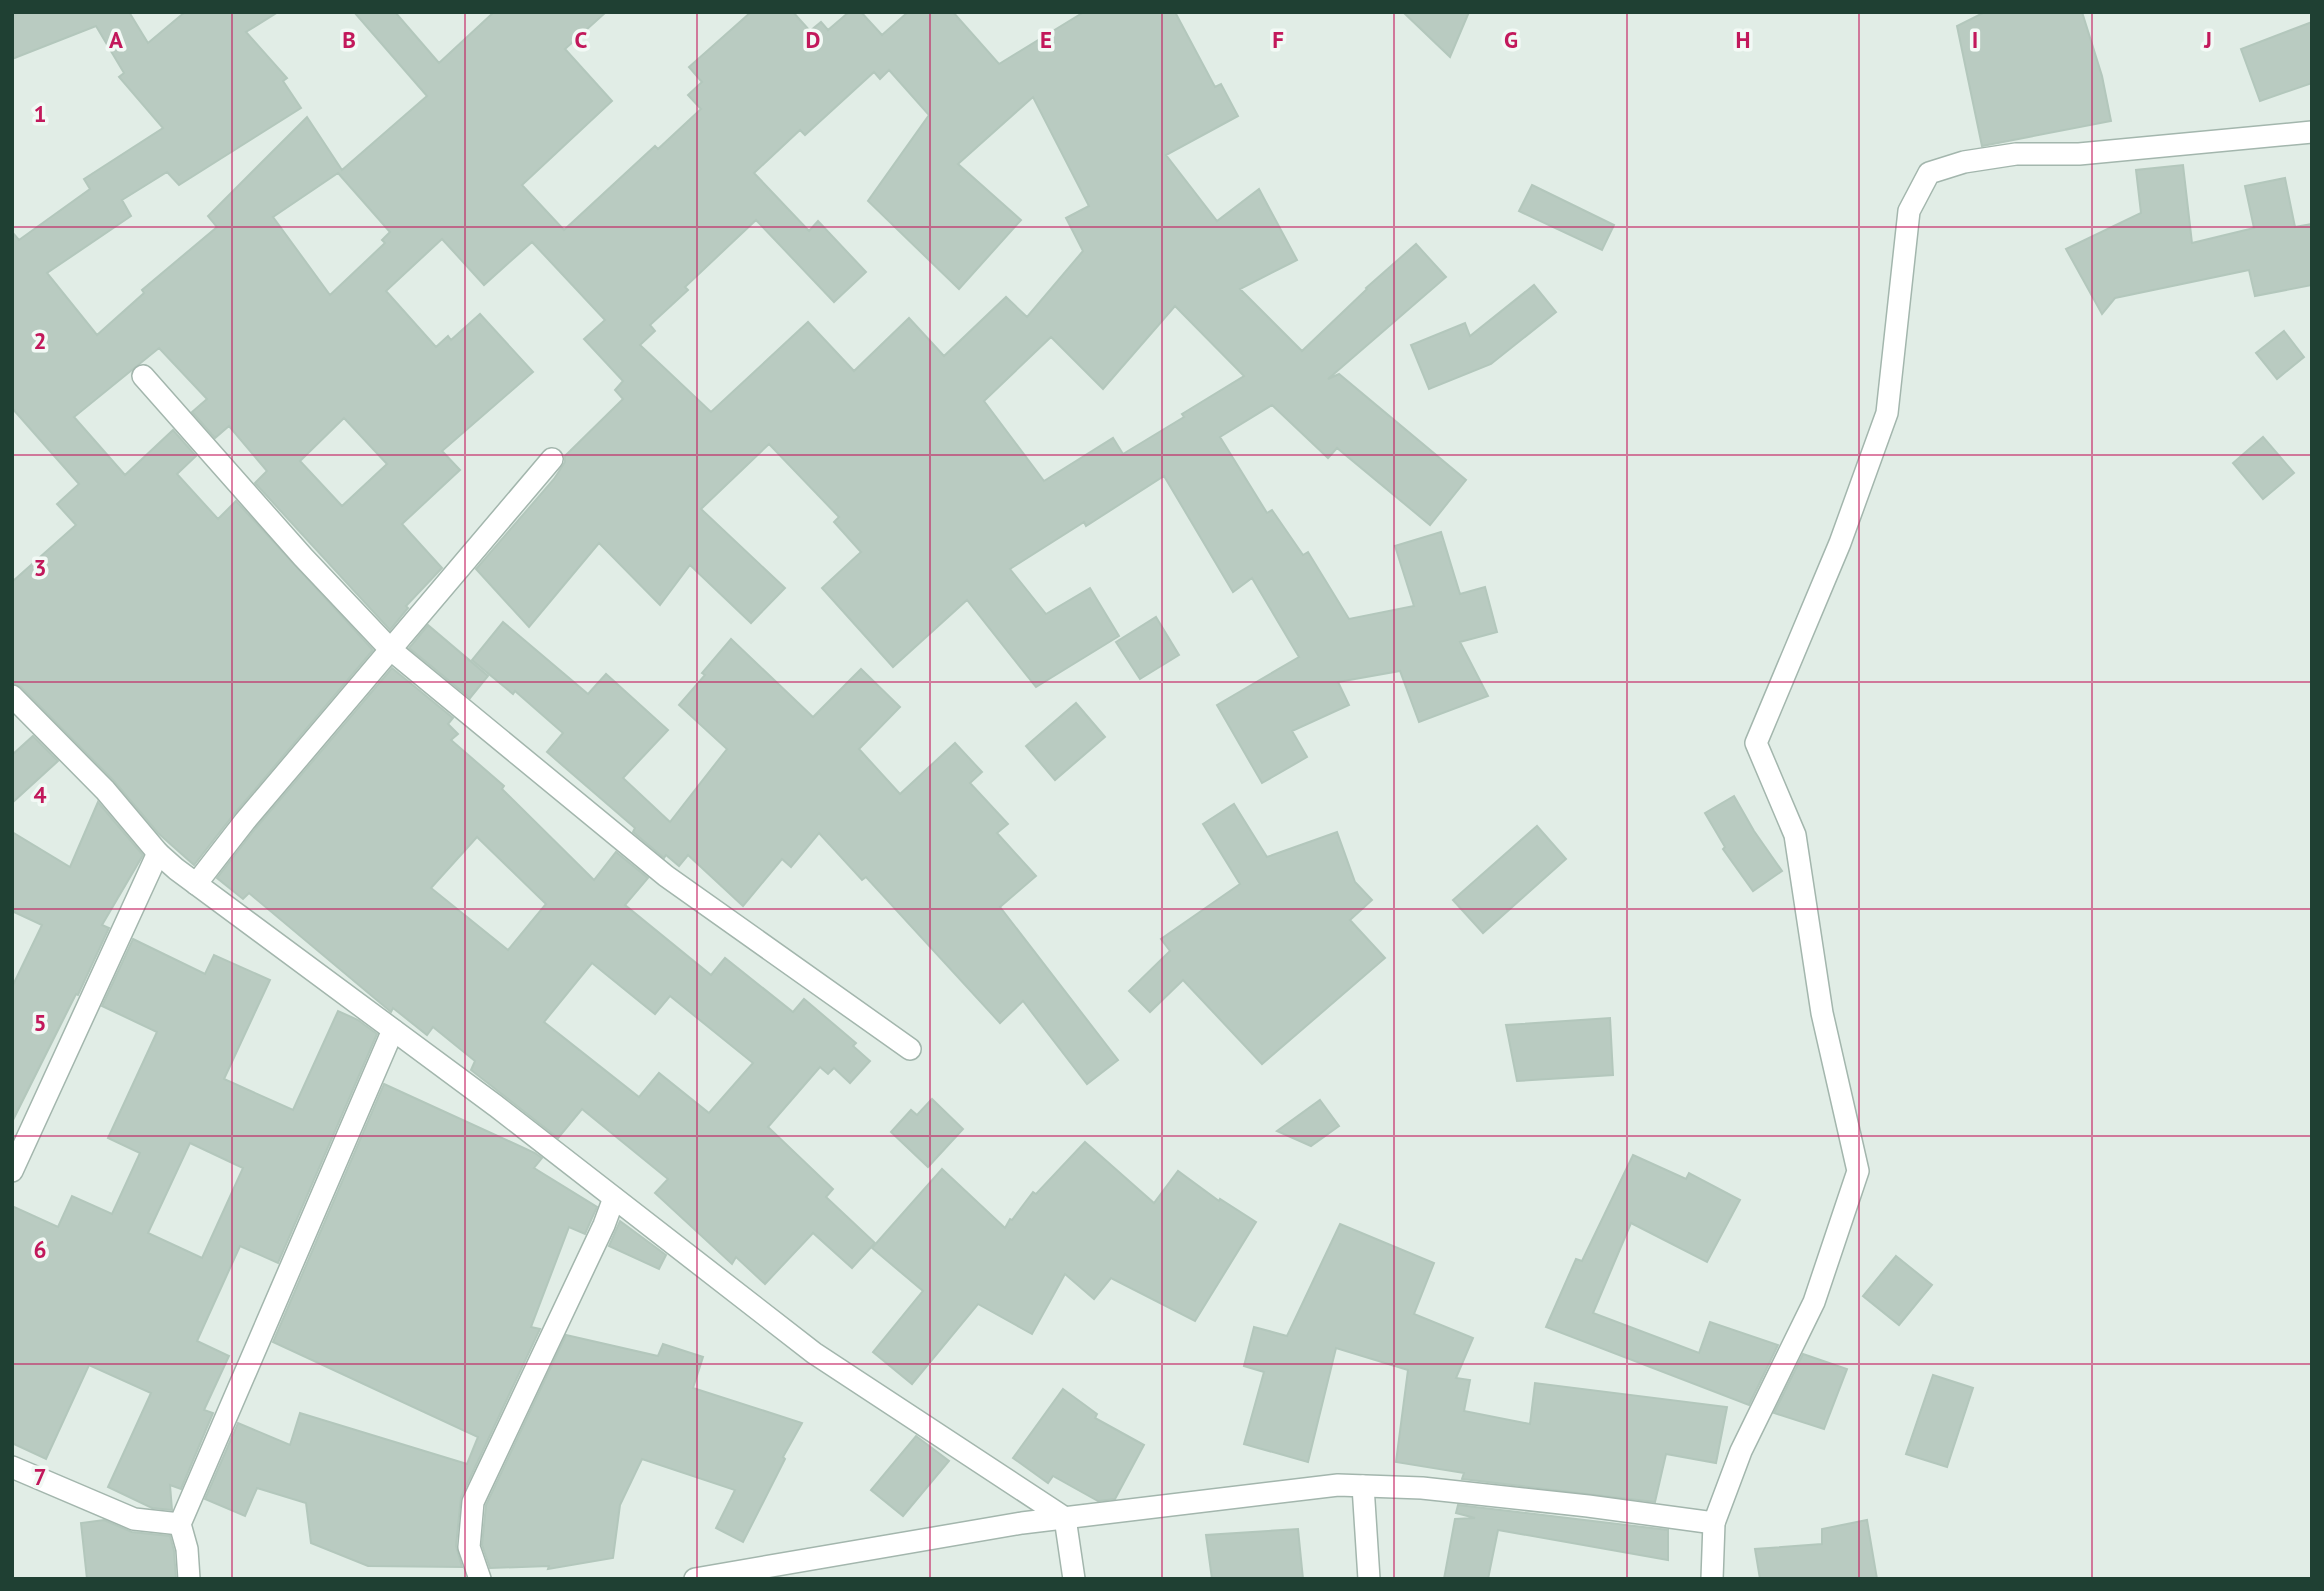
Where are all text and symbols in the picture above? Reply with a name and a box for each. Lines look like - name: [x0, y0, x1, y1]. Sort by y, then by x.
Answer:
- text: A: [109, 25, 123, 54]
- text: B: [342, 25, 356, 54]
- text: C: [575, 25, 588, 54]
- text: D: [806, 25, 820, 54]
- text: E: [1040, 25, 1052, 54]
- text: F: [1272, 25, 1284, 54]
- text: G: [1504, 25, 1518, 54]
- text: H: [1736, 25, 1750, 54]
- text: I: [1972, 25, 1978, 54]
- text: J: [2203, 25, 2212, 54]
- text: 1: [33, 99, 47, 128]
- text: 2: [33, 326, 47, 355]
- text: 3: [33, 553, 47, 582]
- text: 4: [33, 780, 47, 809]
- text: 5: [33, 1008, 47, 1037]
- text: 6: [33, 1235, 47, 1264]
- text: 7: [33, 1462, 47, 1491]

